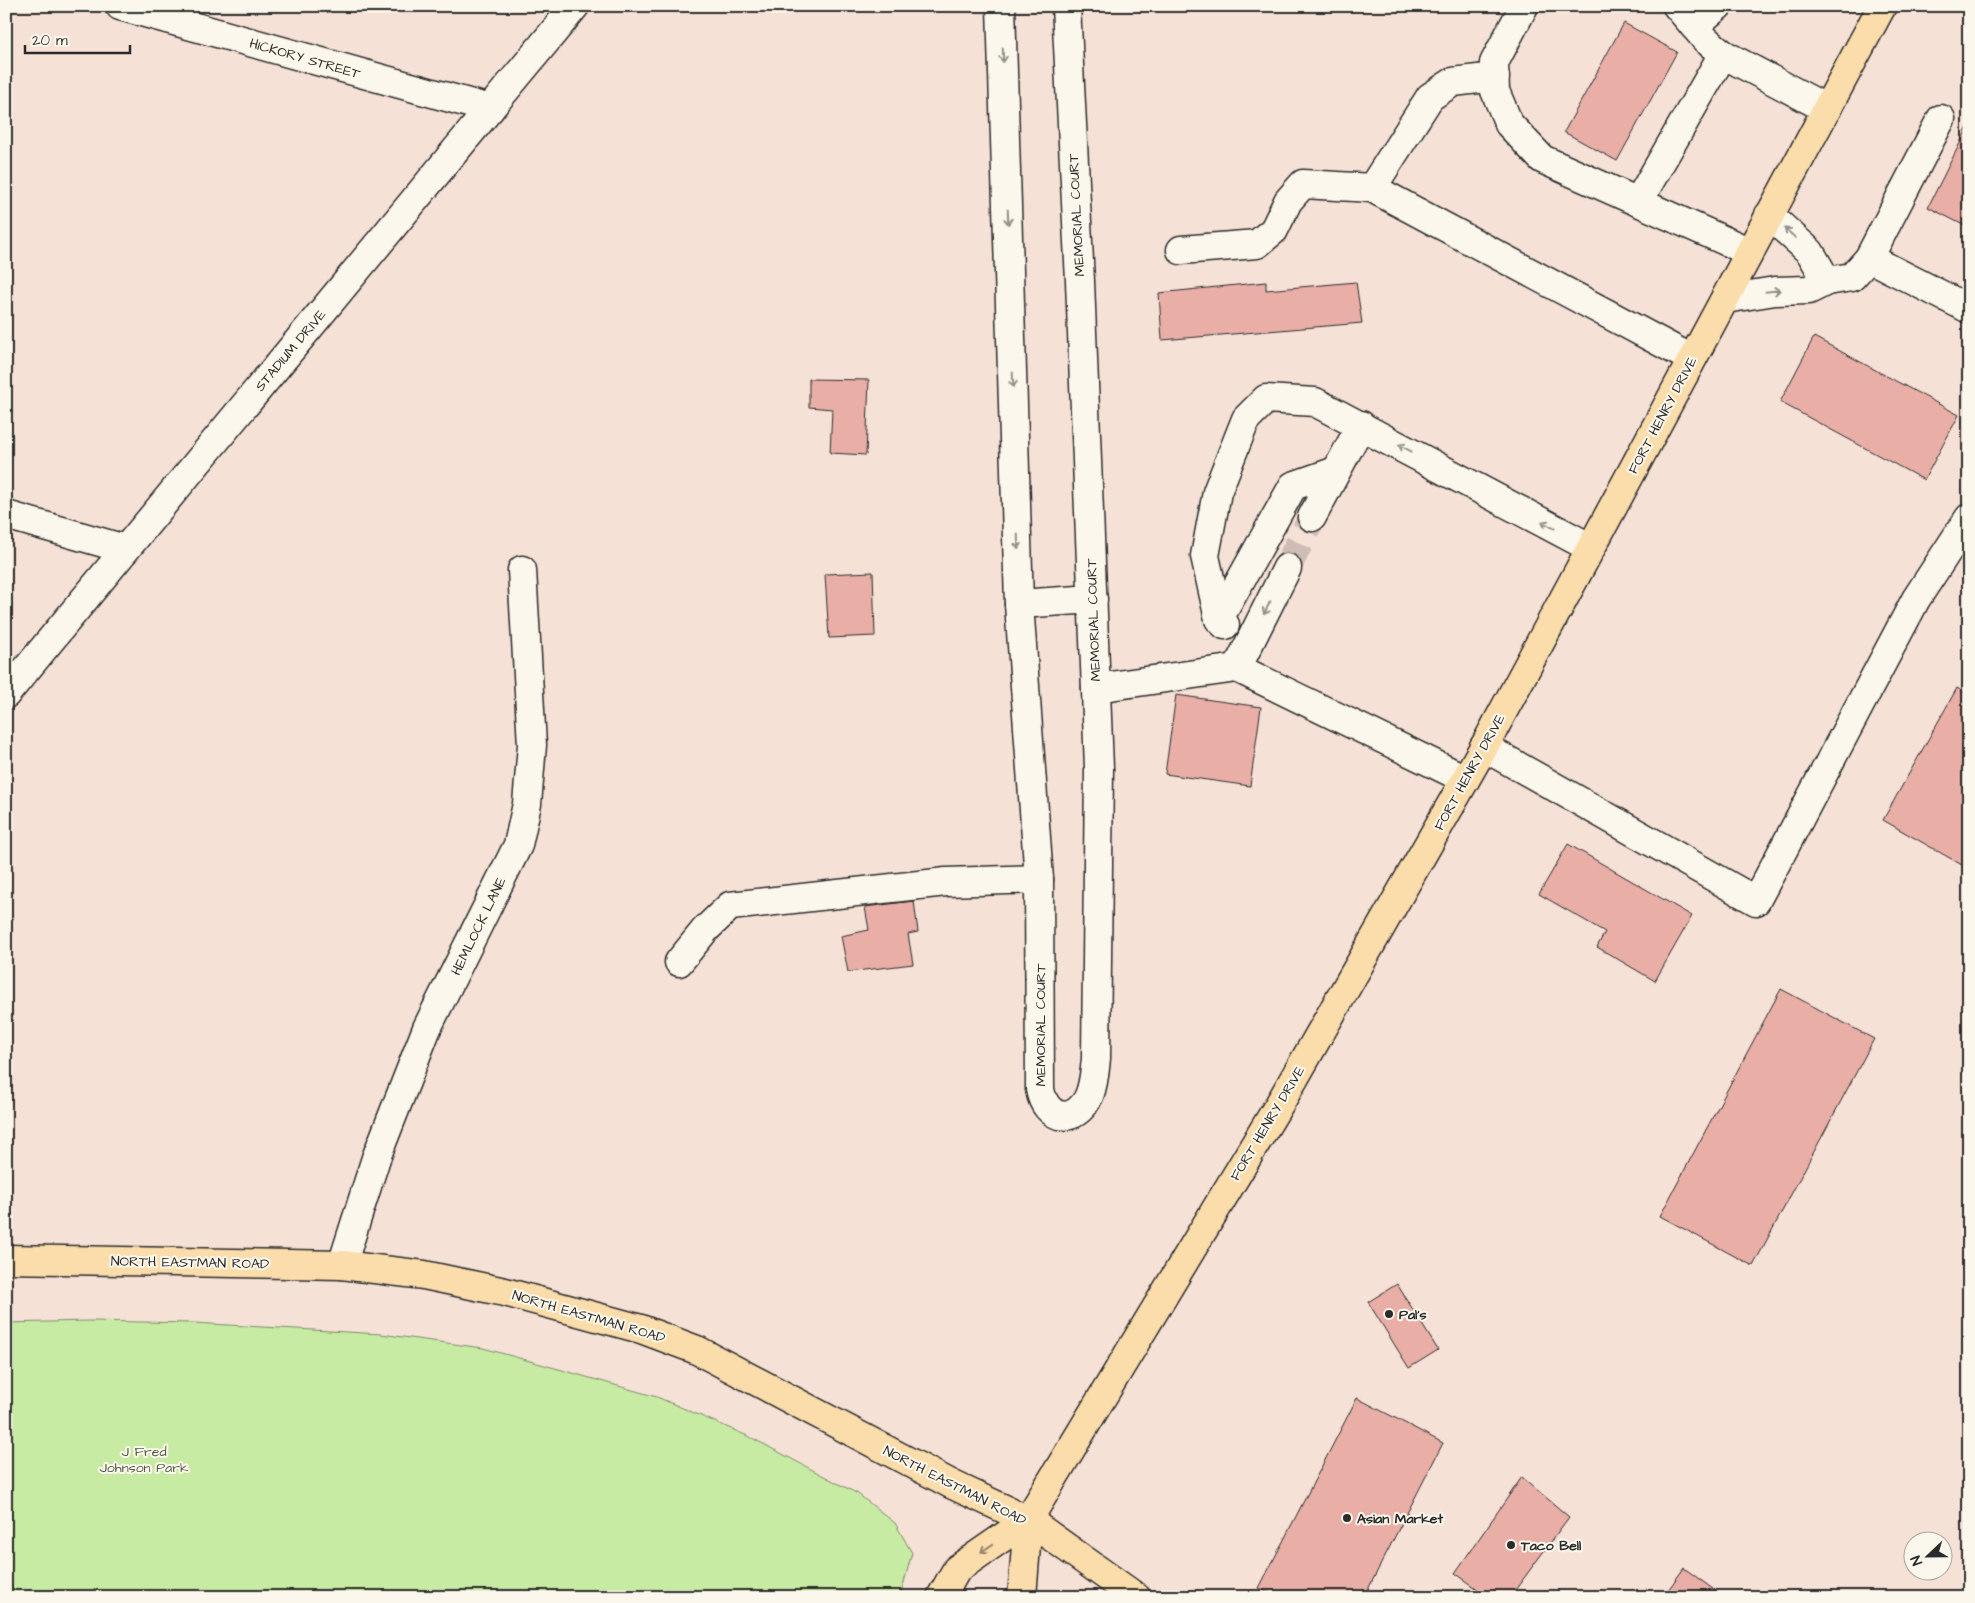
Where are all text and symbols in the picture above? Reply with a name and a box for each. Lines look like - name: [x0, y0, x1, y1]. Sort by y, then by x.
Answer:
- scale bar: [25, 22, 130, 54]
- text: 20 m: [32, 30, 68, 51]
- street label: HICKORY STREET: [247, 34, 363, 84]
- one-way arrow: [998, 46, 1008, 63]
- street label: MEMORIAL COURT: [1064, 153, 1090, 277]
- one-way arrow: [1003, 209, 1013, 225]
- one-way arrow: [1783, 227, 1796, 239]
- one-way arrow: [1764, 286, 1780, 296]
- street label: STADIUM DRIVE: [251, 305, 331, 396]
- street label: FORT HENRY DRIVE: [1623, 353, 1703, 478]
- one-way arrow: [1008, 372, 1017, 388]
- one-way arrow: [1398, 443, 1413, 452]
- one-way arrow: [1541, 520, 1556, 529]
- one-way arrow: [1013, 534, 1022, 550]
- street label: MEMORIAL COURT: [1082, 558, 1106, 682]
- one-way arrow: [1262, 600, 1271, 615]
- street label: FORT HENRY DRIVE: [1430, 710, 1511, 834]
- street label: HEMLOCK LANE: [446, 873, 512, 979]
- street label: MEMORIAL COURT: [1031, 963, 1051, 1087]
- street label: FORT HENRY DRIVE: [1226, 1062, 1310, 1184]
- street label: NORTH EASTMAN ROAD: [111, 1252, 269, 1274]
- street label: NORTH EASTMAN ROAD: [510, 1286, 668, 1348]
- place label: Pal's: [1399, 1305, 1427, 1325]
- marker: Pal's: [1383, 1308, 1395, 1320]
- street label: NORTH EASTMAN ROAD: [879, 1441, 1030, 1531]
- park label: J Fred Johnson Park: [99, 1442, 189, 1478]
- place label: Asian Market: [1357, 1509, 1443, 1529]
- marker: Asian Market: [1341, 1512, 1353, 1524]
- north arrow: [1902, 1530, 1952, 1580]
- place label: Taco Bell: [1520, 1536, 1582, 1556]
- marker: Taco Bell: [1505, 1539, 1517, 1551]
- one-way arrow: [981, 1543, 995, 1553]
- text: N: [1906, 1552, 1928, 1568]

